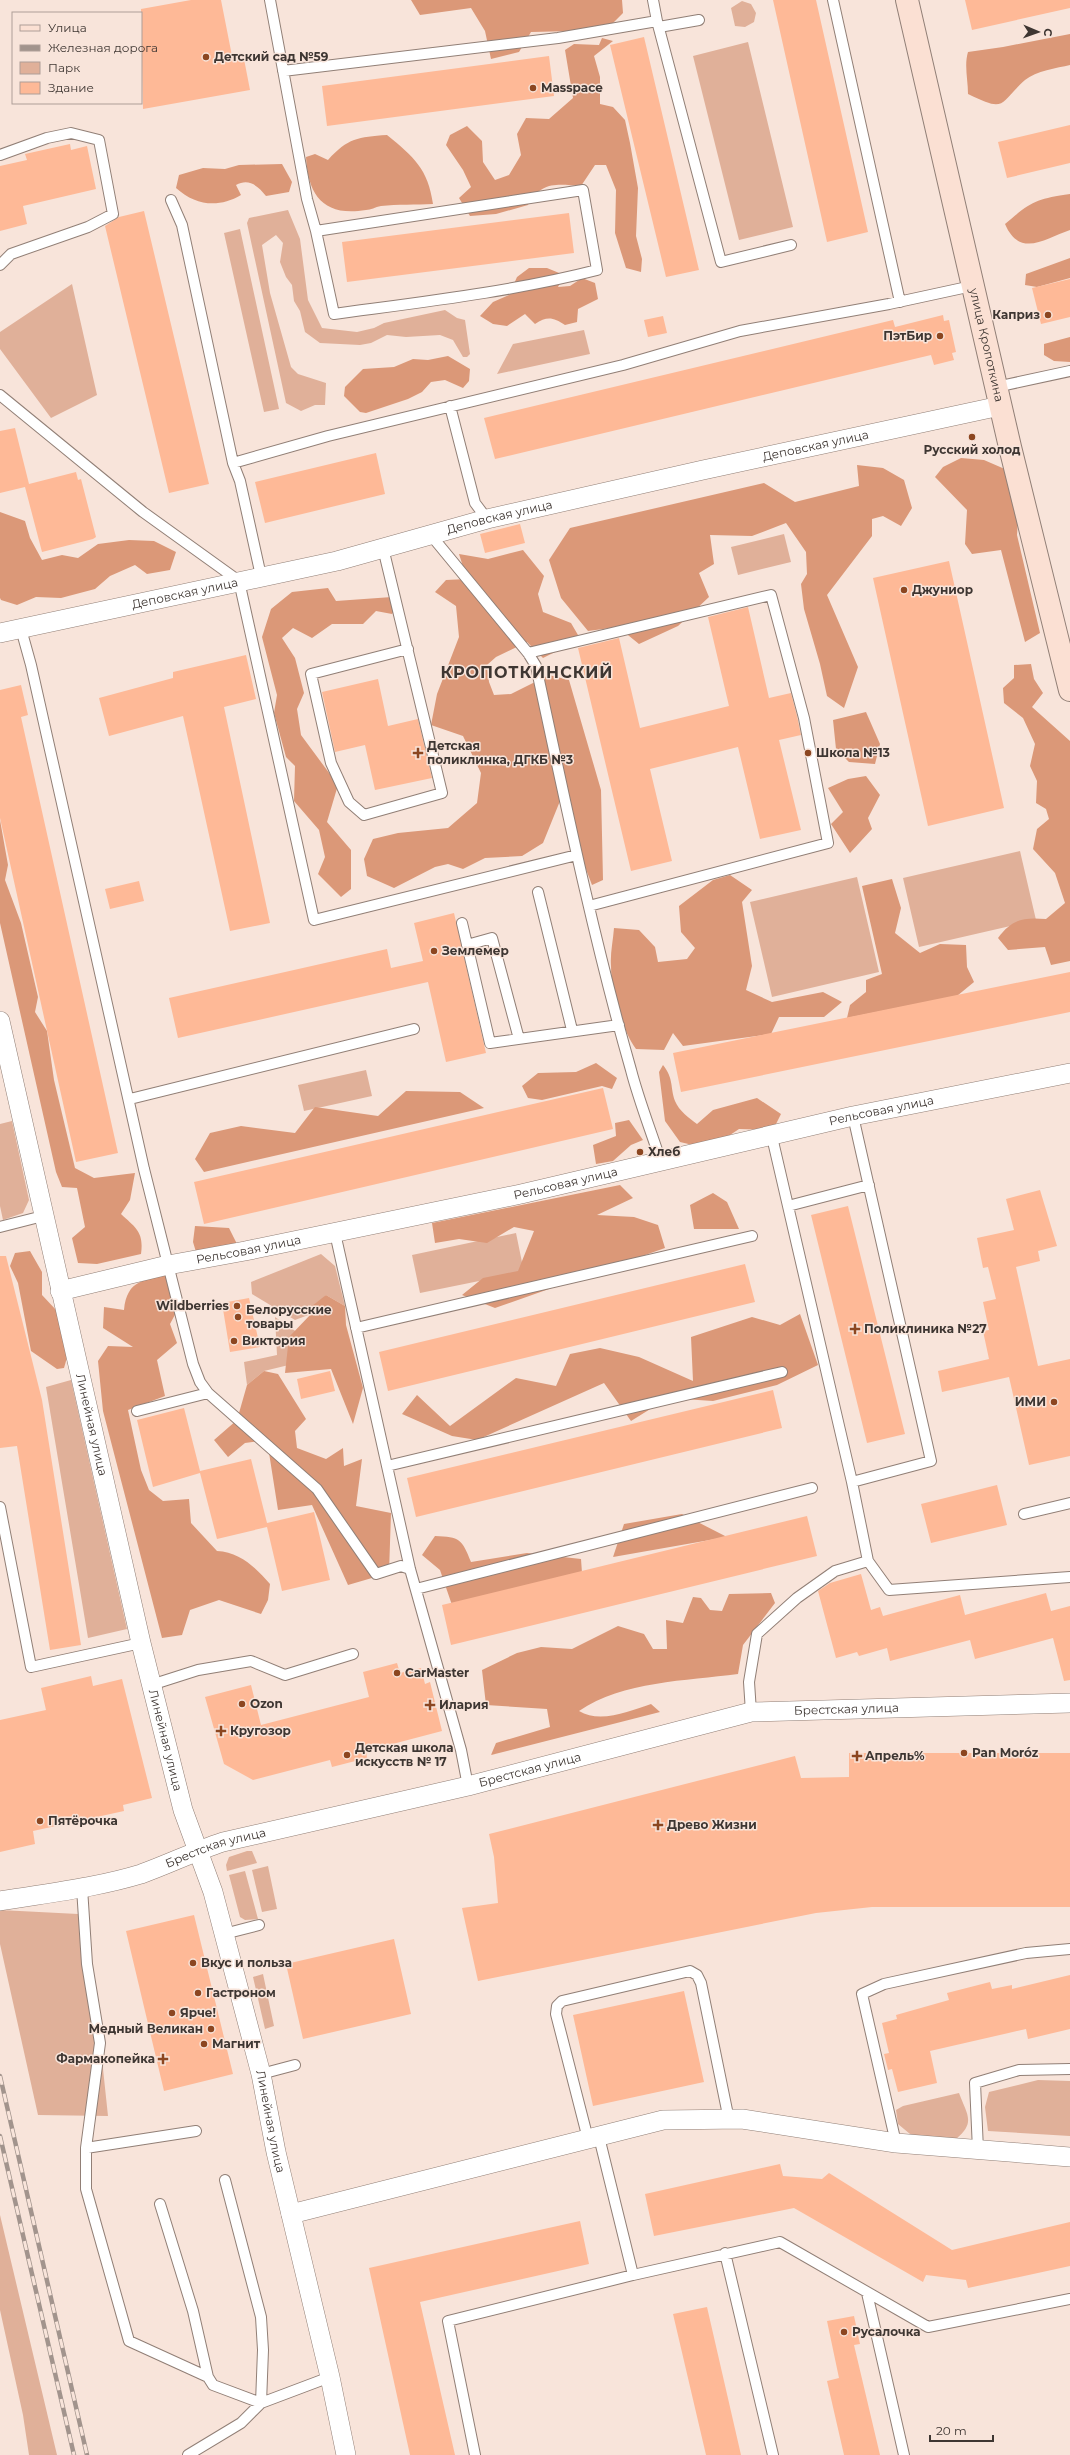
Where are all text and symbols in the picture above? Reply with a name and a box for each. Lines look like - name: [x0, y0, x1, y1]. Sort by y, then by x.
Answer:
- legend: [12, 12, 142, 104]
- north arrow: [1018, 12, 1058, 52]
- text: Улица: [48, 20, 87, 35]
- text: С: [1041, 28, 1055, 37]
- text: Железная дорога: [48, 40, 158, 55]
- place label: Детский сад №59: [214, 49, 329, 64]
- marker: Детский сад №59: [201, 52, 211, 62]
- text: Парк: [48, 60, 80, 75]
- text: Здание: [48, 80, 94, 95]
- place label: Masspace: [541, 80, 603, 95]
- marker: Masspace: [528, 83, 538, 93]
- street label: улица Кропоткина: [966, 285, 1007, 403]
- place label: Каприз: [992, 307, 1040, 322]
- marker: Каприз: [1043, 310, 1053, 320]
- place label: ПэтБир: [883, 328, 932, 343]
- marker: ПэтБир: [935, 331, 945, 341]
- street label: Деповская улица: [761, 427, 870, 464]
- marker: Русский холод: [967, 432, 977, 442]
- place label: Русский холод: [924, 442, 1021, 457]
- street label: Деповская улица: [445, 496, 554, 537]
- street label: Деповская улица: [130, 574, 239, 612]
- place label: Джуниор: [912, 582, 973, 597]
- marker: Джуниор: [899, 585, 909, 595]
- district label: КРОПОТКИНСКИЙ: [441, 662, 613, 682]
- place label: Детская поликлинка, ДГКБ №3: [427, 738, 573, 767]
- place label: Школа №13: [816, 745, 890, 760]
- marker: Детская поликлинка, ДГКБ №3: [412, 747, 424, 759]
- marker: Школа №13: [803, 748, 813, 758]
- place label: Землемер: [441, 943, 509, 958]
- marker: Землемер: [429, 946, 439, 956]
- street label: Рельсовая улица: [827, 1092, 935, 1128]
- place label: Хлеб: [648, 1144, 680, 1159]
- marker: Хлеб: [635, 1147, 645, 1157]
- street label: Рельсовая улица: [512, 1164, 619, 1202]
- street label: Рельсовая улица: [195, 1232, 302, 1267]
- place label: Wildberries: [156, 1298, 230, 1313]
- marker: Wildberries: [232, 1301, 242, 1311]
- place label: Белорусские товары: [246, 1302, 332, 1331]
- marker: Белорусские товары: [233, 1312, 243, 1322]
- place label: Поликлиника №27: [864, 1321, 987, 1336]
- marker: Поликлиника №27: [849, 1323, 861, 1335]
- place label: Виктория: [242, 1333, 306, 1348]
- marker: Виктория: [229, 1336, 239, 1346]
- street label: Линейная улица: [73, 1372, 111, 1477]
- place label: ИМИ: [1015, 1394, 1046, 1409]
- marker: ИМИ: [1049, 1397, 1059, 1407]
- place label: CarMaster: [405, 1665, 469, 1680]
- marker: CarMaster: [392, 1668, 402, 1678]
- street label: Линейная улица: [146, 1688, 186, 1793]
- place label: Ozon: [250, 1696, 283, 1711]
- place label: Илария: [439, 1697, 488, 1712]
- marker: Ozon: [237, 1699, 247, 1709]
- marker: Илария: [424, 1699, 436, 1711]
- street label: Брестская улица: [794, 1700, 899, 1718]
- place label: Кругозор: [230, 1723, 291, 1738]
- marker: Кругозор: [215, 1725, 227, 1737]
- place label: Детская школа искусств № 17: [355, 1740, 454, 1769]
- place label: Pan Moróz: [972, 1745, 1039, 1760]
- place label: Апрель%: [865, 1748, 925, 1763]
- marker: Pan Moróz: [959, 1748, 969, 1758]
- street label: Брестская улица: [477, 1749, 582, 1790]
- marker: Детская школа искусств № 17: [342, 1750, 352, 1760]
- marker: Апрель%: [852, 1751, 862, 1761]
- place label: Пятёрочка: [48, 1813, 118, 1828]
- marker: Пятёрочка: [35, 1816, 45, 1826]
- place label: Древо Жизни: [667, 1817, 757, 1832]
- marker: Древо Жизни: [652, 1819, 664, 1831]
- street label: Брестская улица: [163, 1824, 267, 1871]
- place label: Вкус и польза: [201, 1955, 292, 1970]
- marker: Вкус и польза: [188, 1958, 198, 1968]
- place label: Гастроном: [206, 1985, 276, 2000]
- marker: Гастроном: [193, 1988, 203, 1998]
- place label: Ярче!: [180, 2005, 216, 2020]
- marker: Ярче!: [167, 2008, 177, 2018]
- place label: Медный Великан: [89, 2021, 203, 2036]
- marker: Медный Великан: [206, 2024, 216, 2034]
- place label: Магнит: [212, 2036, 261, 2051]
- marker: Магнит: [199, 2039, 209, 2049]
- place label: Фармакопейка: [56, 2051, 155, 2066]
- marker: Фармакопейка: [158, 2054, 168, 2064]
- street label: Линейная улица: [253, 2069, 289, 2174]
- place label: Русалочка: [852, 2324, 920, 2339]
- marker: Русалочка: [839, 2327, 849, 2337]
- scale bar: [930, 2417, 993, 2443]
- text: 20 m: [936, 2423, 967, 2438]

